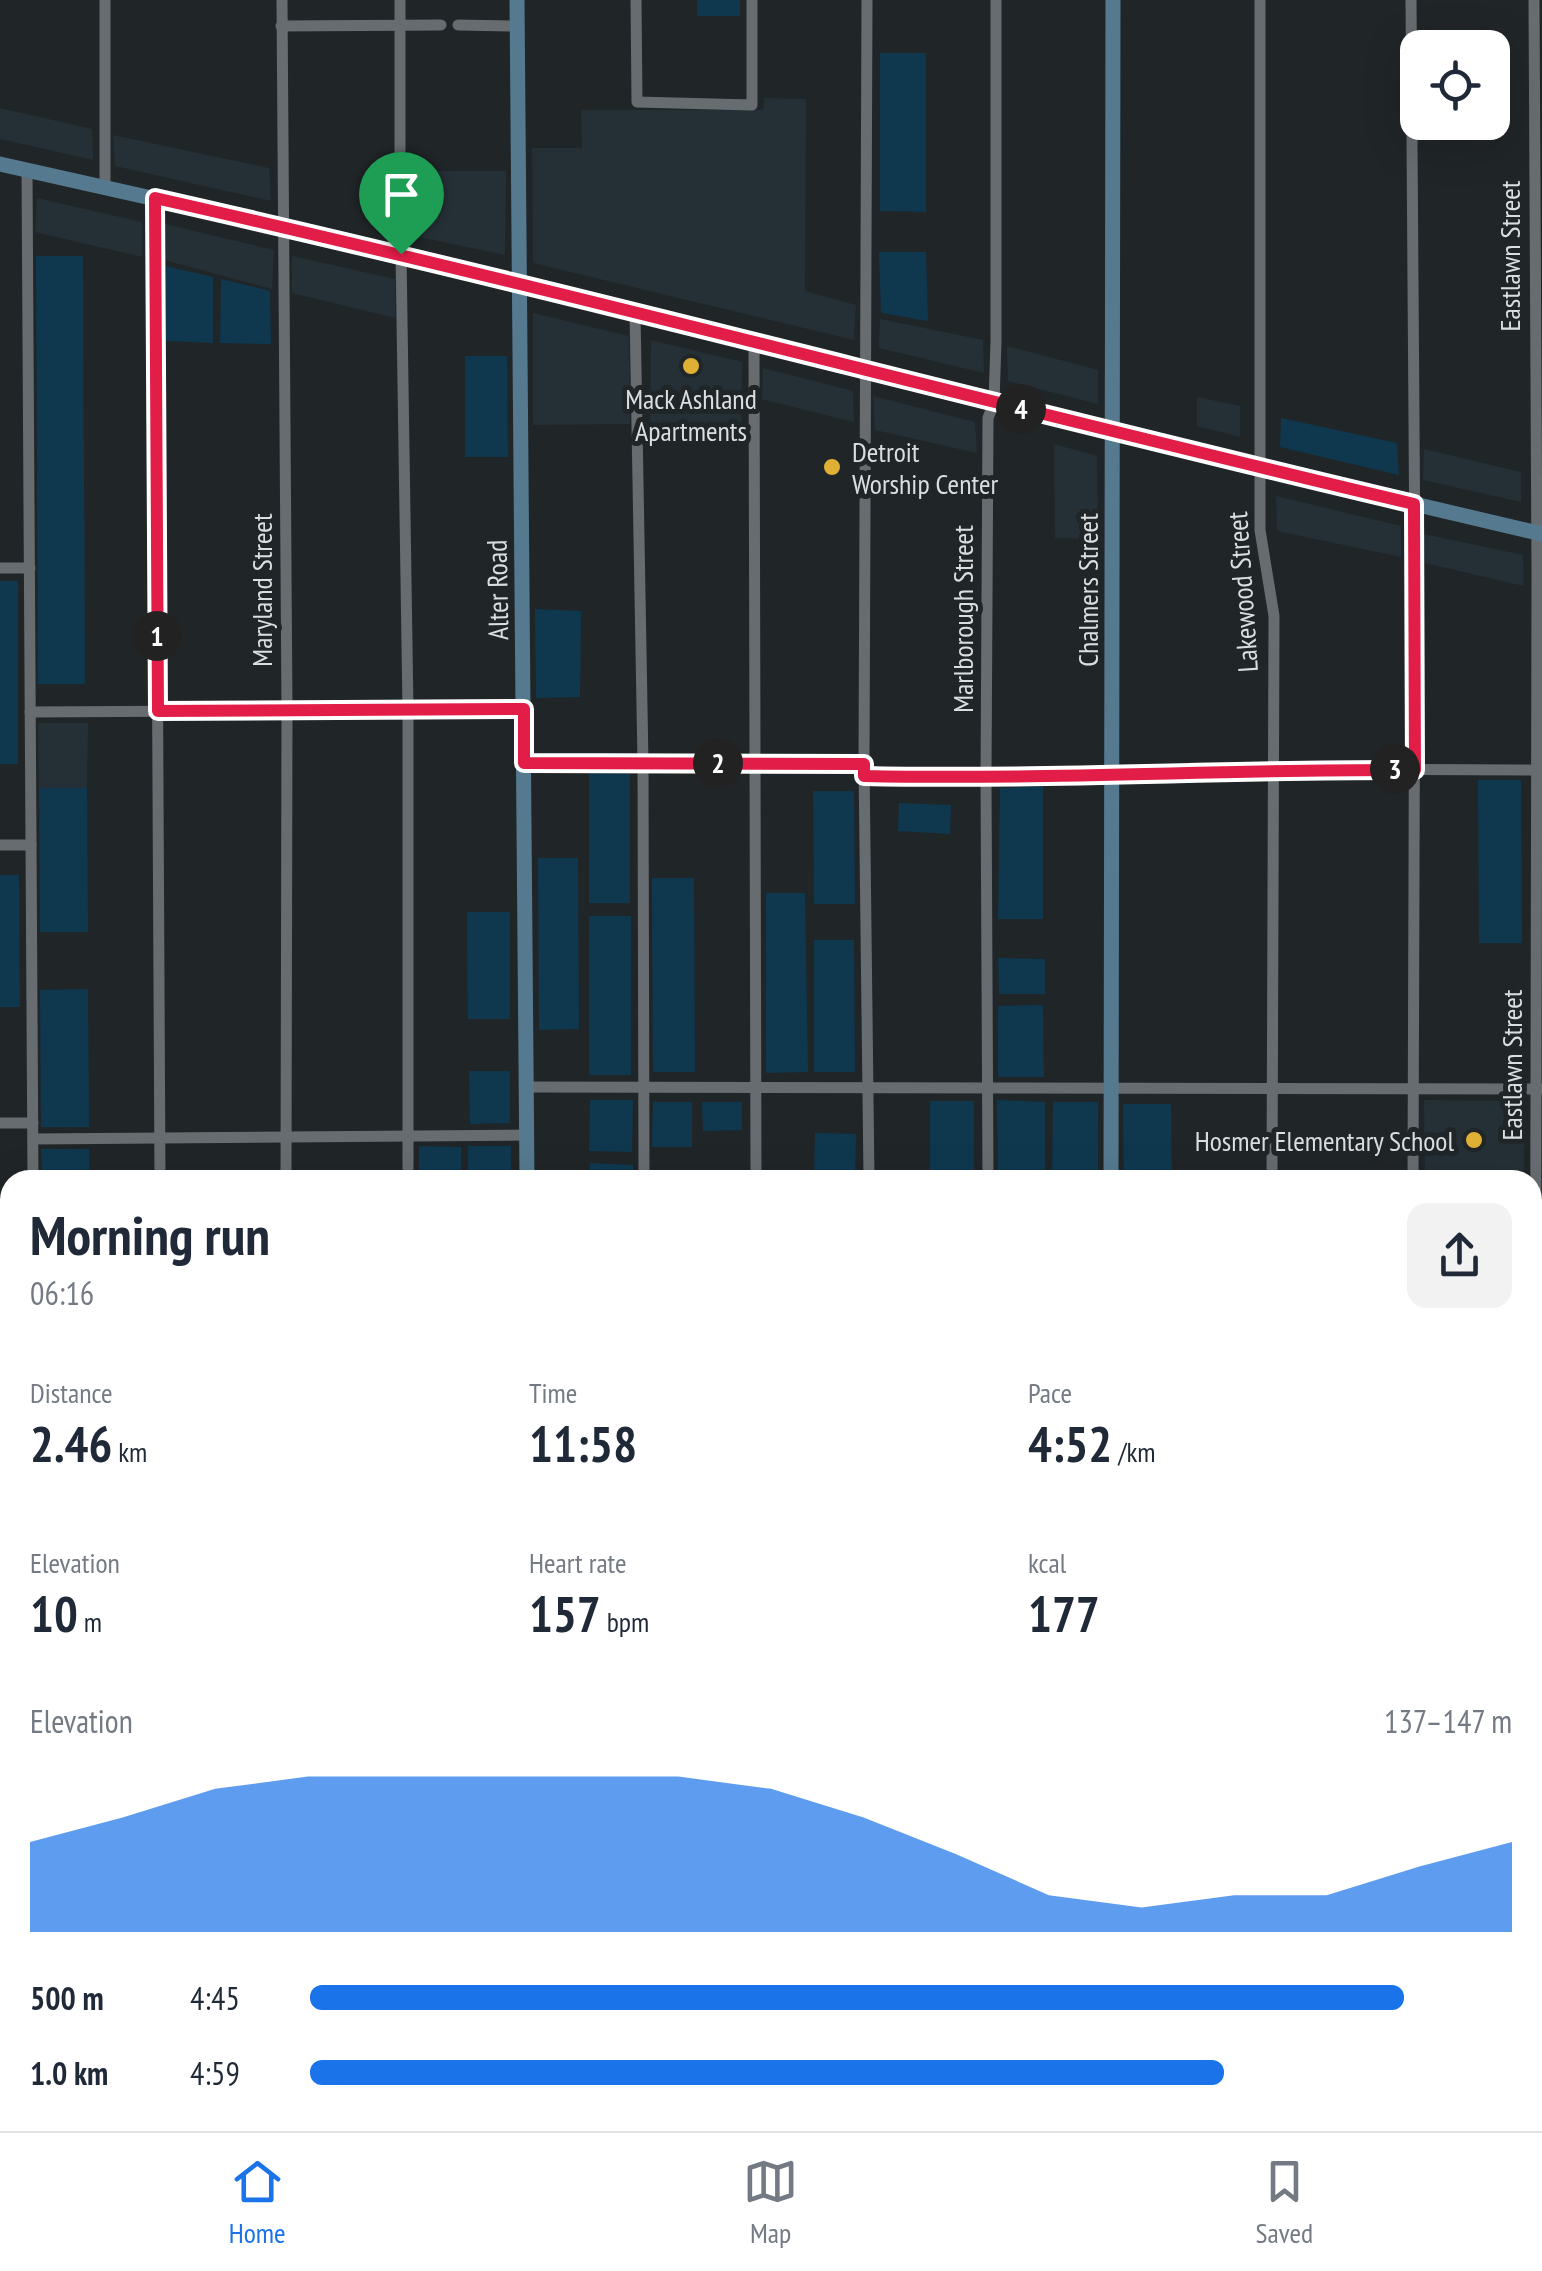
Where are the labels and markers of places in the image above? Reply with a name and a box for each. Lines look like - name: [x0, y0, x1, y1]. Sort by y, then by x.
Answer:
- pin: [359, 152, 444, 255]
- marker: Mack Ashland Apartments: [680, 355, 702, 377]
- place label: Mack Ashland Apartments: [625, 380, 757, 449]
- pin: 4: [996, 384, 1046, 434]
- place label: Detroit Worship Center: [852, 433, 998, 502]
- marker: Detroit Worship Center: [821, 456, 843, 478]
- pin: 1: [132, 611, 182, 661]
- pin: 2: [693, 738, 743, 788]
- pin: 3: [1370, 744, 1420, 794]
- place label: Hosmer Elementary School: [1195, 1122, 1454, 1159]
- marker: Hosmer Elementary School: [1463, 1129, 1485, 1151]

